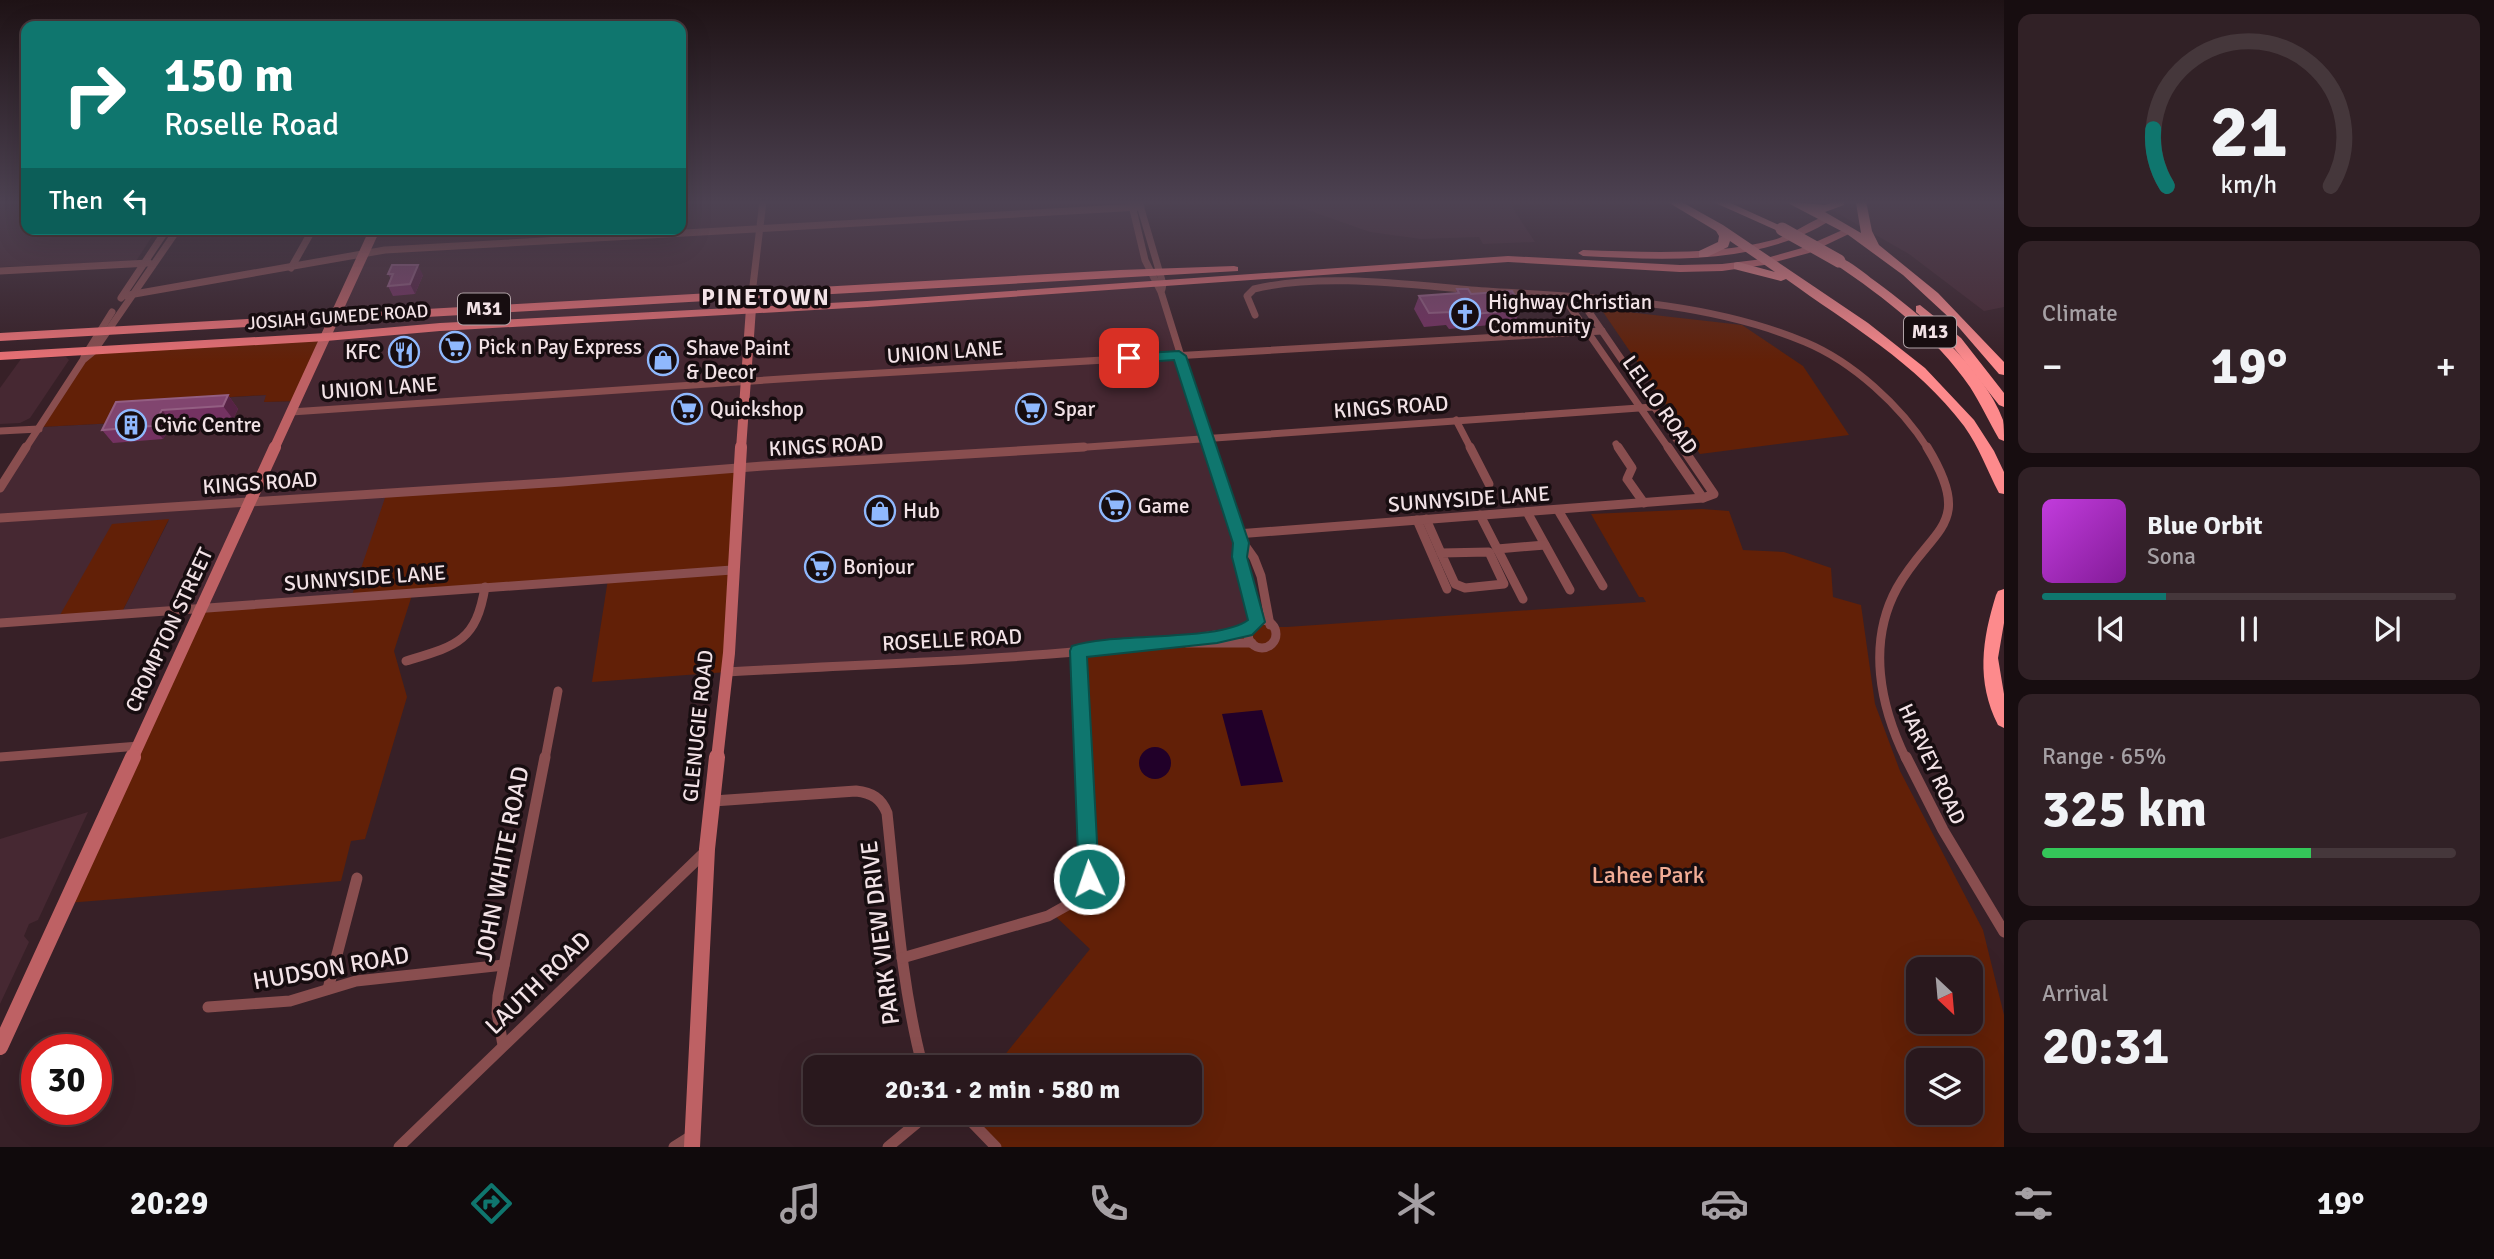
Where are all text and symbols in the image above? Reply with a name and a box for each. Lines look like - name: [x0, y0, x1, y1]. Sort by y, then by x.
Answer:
- text: 150 m: [164, 45, 294, 105]
- icon: right: [49, 49, 140, 140]
- text: 21: [2210, 89, 2288, 178]
- text: Roselle Road: [164, 105, 339, 144]
- text: km/h: [2221, 169, 2277, 200]
- icon: left: [117, 182, 155, 220]
- text: Then: [49, 185, 103, 217]
- district label: PINETOWN: [701, 283, 831, 312]
- place label: Highway Christian Community: [1488, 289, 1652, 339]
- road number: M31: [458, 294, 510, 324]
- church icon: Highway Christian Community: [1448, 297, 1482, 331]
- text: Climate: [2042, 299, 2118, 328]
- street label: JOSIAH GUMEDE ROAD: [247, 300, 429, 334]
- road number: M13: [1904, 316, 1956, 348]
- pin: [1099, 328, 1159, 388]
- supermarket icon: Pick n Pay Express: [438, 330, 472, 364]
- place label: Pick n Pay Express: [478, 334, 642, 360]
- text: 19°: [2211, 334, 2287, 398]
- restaurant icon: KFC: [387, 335, 421, 369]
- place label: Shave Paint & Decor: [686, 335, 790, 385]
- street label: UNION LANE: [886, 335, 1004, 369]
- place label: KFC: [345, 339, 381, 365]
- icon: arrive: [1110, 339, 1148, 377]
- shop icon: Shave Paint & Decor: [646, 343, 680, 377]
- text: −: [2042, 343, 2063, 390]
- text: +: [2435, 343, 2456, 390]
- street label: LELLO ROAD: [1617, 351, 1703, 459]
- street label: UNION LANE: [320, 371, 438, 405]
- street label: KINGS ROAD: [1333, 390, 1449, 424]
- supermarket icon: Quickshop: [670, 392, 704, 426]
- supermarket icon: Spar: [1014, 392, 1048, 426]
- place label: Quickshop: [710, 396, 804, 422]
- place label: Spar: [1054, 396, 1095, 422]
- building icon: Civic Centre: [114, 408, 148, 442]
- place label: Civic Centre: [154, 412, 261, 438]
- street label: KINGS ROAD: [768, 430, 884, 462]
- street label: KINGS ROAD: [202, 466, 318, 500]
- street label: SUNNYSIDE LANE: [1387, 480, 1551, 518]
- supermarket icon: Game: [1098, 489, 1132, 523]
- place label: Game: [1138, 493, 1189, 519]
- shop icon: Hub: [863, 494, 897, 528]
- place label: Hub: [903, 498, 940, 524]
- text: Blue Orbit: [2147, 510, 2263, 542]
- text: Sona: [2147, 542, 2196, 571]
- street label: CROMPTON STREET: [120, 543, 219, 716]
- supermarket icon: Bonjour: [803, 550, 837, 584]
- place label: Bonjour: [843, 554, 914, 580]
- street label: SUNNYSIDE LANE: [283, 559, 447, 597]
- icon: previous: [2092, 610, 2130, 648]
- icon: pause: [2230, 610, 2268, 648]
- icon: next: [2368, 610, 2406, 648]
- street label: ROSELLE ROAD: [881, 623, 1023, 657]
- street label: GLENUGIE ROAD: [677, 649, 719, 803]
- street label: HARVEY ROAD: [1893, 699, 1971, 829]
- text: Range · 65%: [2042, 742, 2166, 771]
- street label: JOHN WHITE ROAD: [468, 764, 536, 964]
- text: 325 km: [2042, 777, 2207, 841]
- street label: PARK VIEW DRIVE: [854, 839, 906, 1027]
- position arrow: [1052, 842, 1126, 916]
- park label: Lahee Park: [1592, 860, 1704, 890]
- street label: LAUTH ROAD: [479, 925, 597, 1041]
- street label: HUDSON ROAD: [250, 939, 412, 997]
- north arrow: [1906, 957, 1983, 1034]
- map controls: [1906, 957, 1983, 1125]
- text: Arrival: [2042, 979, 2108, 1008]
- text: 20:31: [2042, 1014, 2170, 1078]
- speed limit sign: 30: [21, 1034, 112, 1125]
- button: layers: [1906, 1048, 1983, 1125]
- text: 20:31 · 2 min · 580 m: [885, 1074, 1120, 1106]
- icon: directions: [467, 1179, 516, 1228]
- icon: music: [776, 1179, 825, 1228]
- icon: phone: [1084, 1179, 1133, 1228]
- icon: climate: [1392, 1179, 1441, 1228]
- icon: car: [1700, 1179, 1749, 1228]
- icon: filters: [2009, 1179, 2058, 1228]
- text: 20:29: [130, 1184, 208, 1223]
- text: 19°: [2317, 1184, 2364, 1223]

